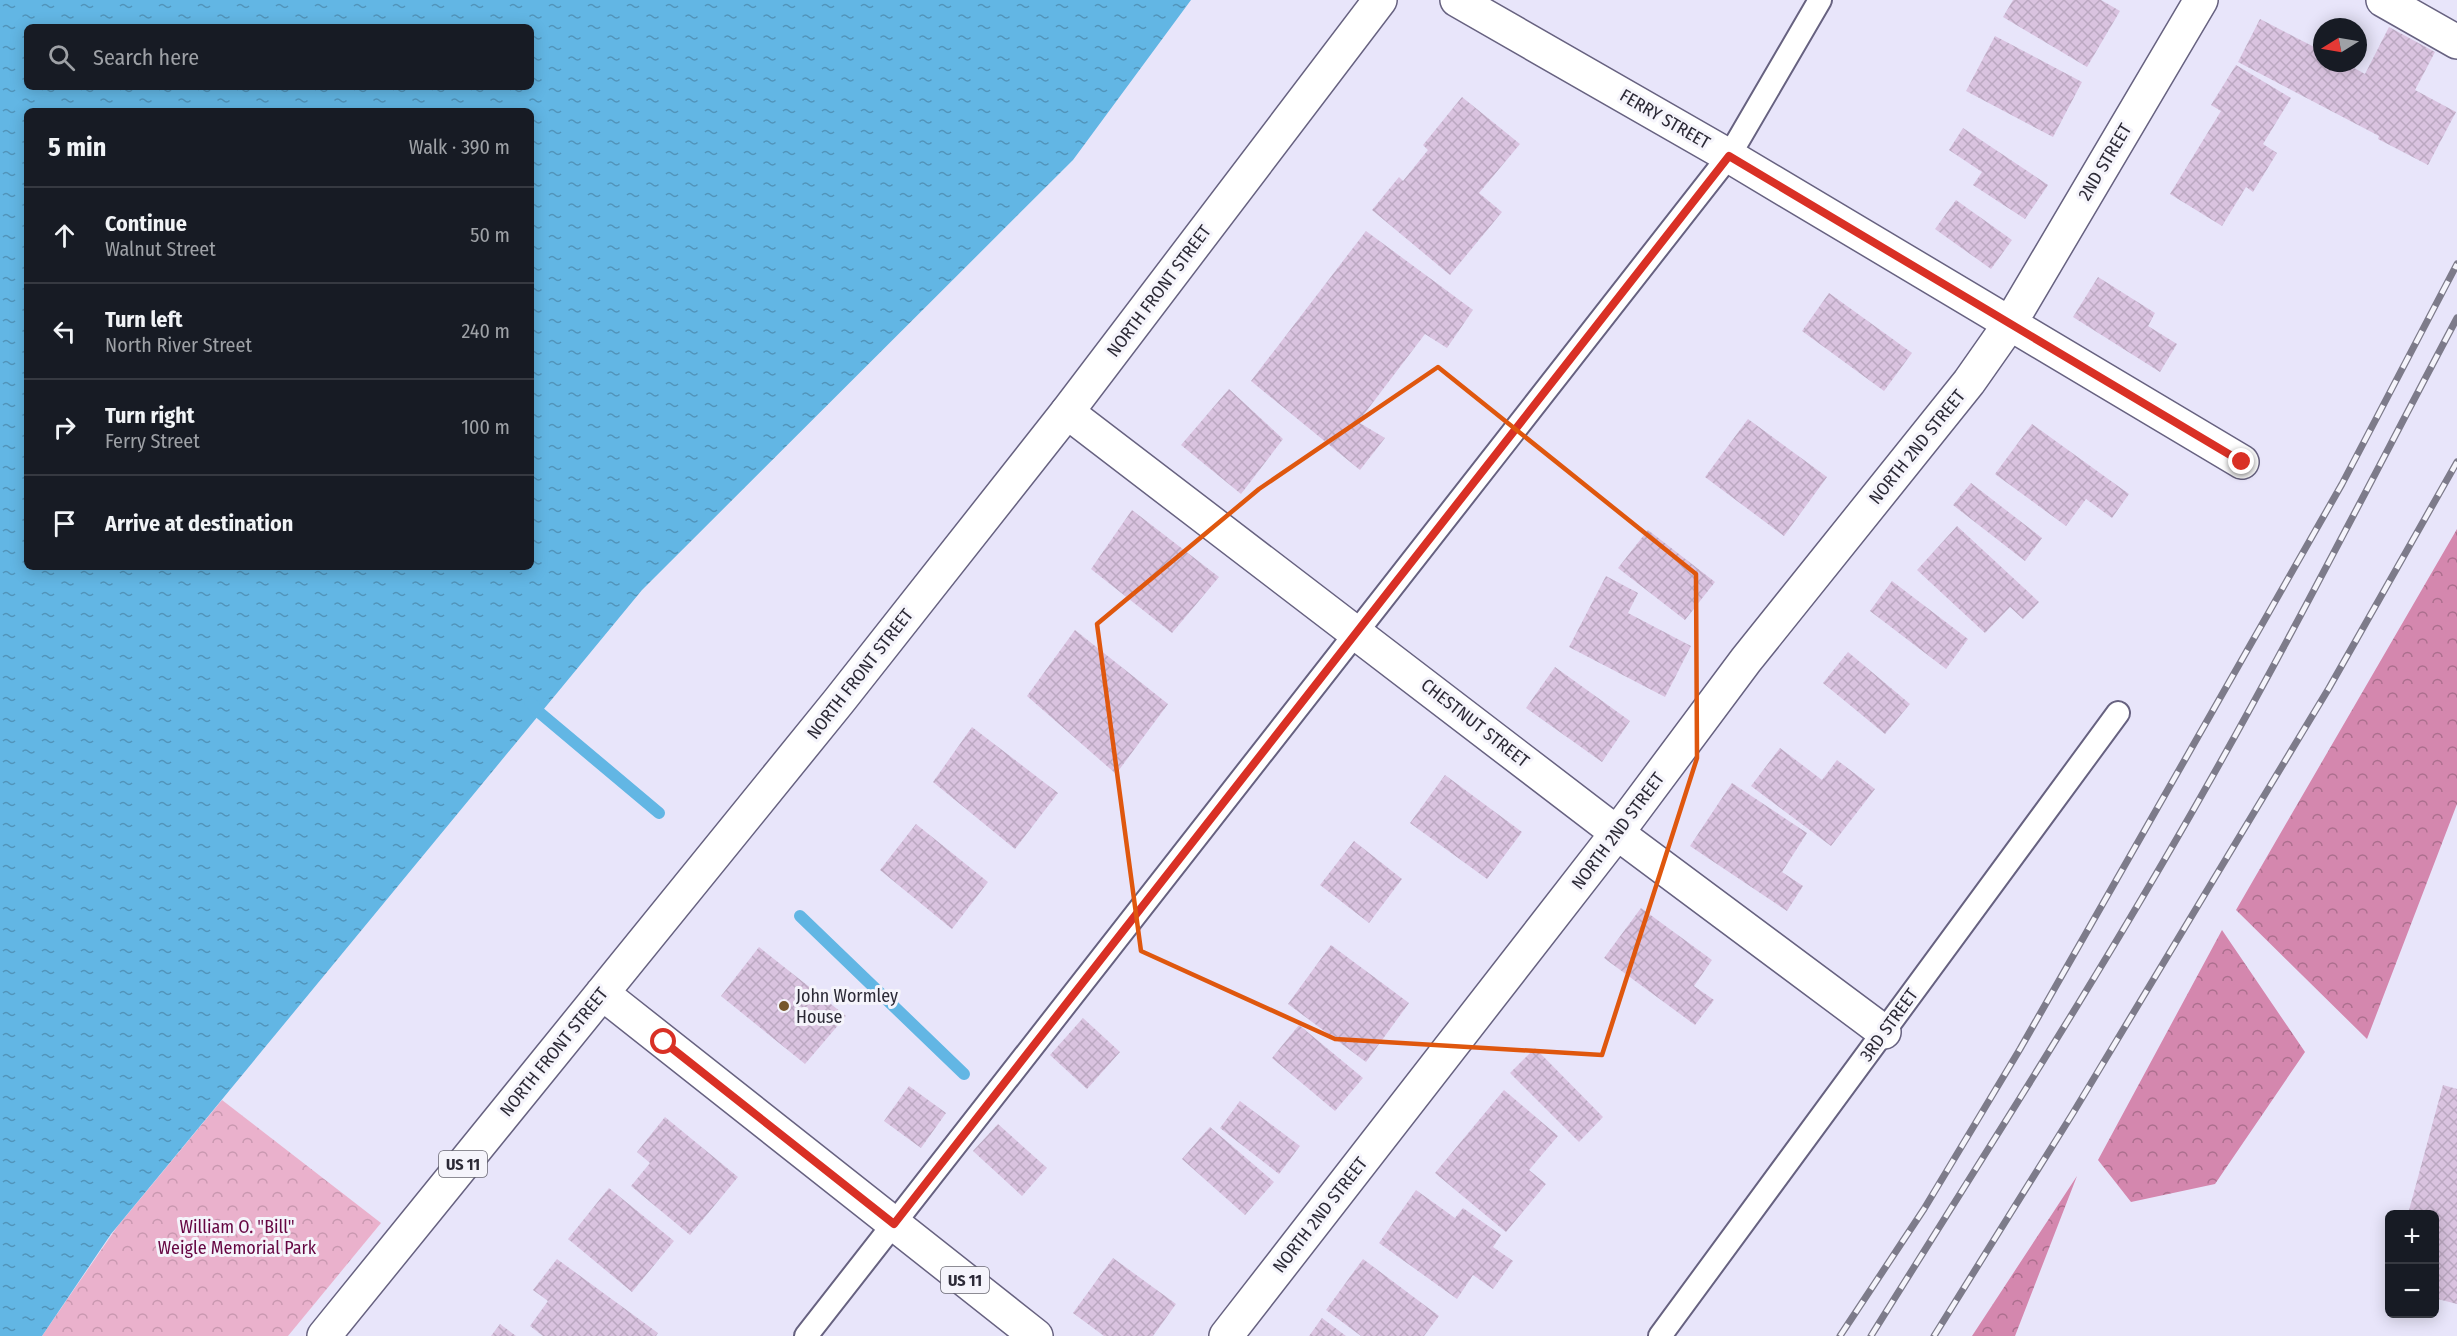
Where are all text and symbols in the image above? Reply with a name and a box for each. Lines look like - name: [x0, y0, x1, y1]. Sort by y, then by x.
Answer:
- north arrow: [2313, 18, 2367, 72]
- search box: [24, 24, 534, 90]
- icon: search: [45, 41, 78, 74]
- text: Search here: [93, 44, 199, 71]
- street label: FERRY STREET: [1616, 84, 1715, 154]
- street label: 2ND STREET: [2074, 119, 2137, 204]
- text: 5 min: [48, 132, 106, 163]
- text: Walk · 390 m: [409, 135, 510, 159]
- text: Continue: [105, 210, 187, 237]
- icon: ahead: [48, 219, 81, 252]
- street label: NORTH FRONT STREET: [1102, 220, 1216, 361]
- text: 50 m: [470, 223, 510, 247]
- text: Walnut Street: [105, 237, 216, 261]
- text: Turn left: [105, 306, 183, 333]
- icon: left: [48, 315, 81, 348]
- text: 240 m: [461, 319, 510, 343]
- text: North River Street: [105, 333, 252, 357]
- street label: NORTH 2ND STREET: [1864, 385, 1970, 509]
- text: Turn right: [105, 402, 194, 429]
- icon: right: [48, 411, 81, 444]
- text: 100 m: [461, 415, 510, 439]
- text: Ferry Street: [105, 429, 200, 453]
- route end: [2228, 448, 2254, 474]
- icon: arrive: [48, 507, 81, 540]
- text: Arrive at destination: [105, 510, 293, 537]
- street label: NORTH FRONT STREET: [802, 604, 918, 744]
- street label: CHESTNUT STREET: [1417, 674, 1534, 772]
- street label: NORTH 2ND STREET: [1567, 768, 1669, 894]
- street label: NORTH FRONT STREET: [495, 983, 613, 1121]
- street label: 3RD STREET: [1855, 984, 1923, 1066]
- place label: John Wormley House: [796, 985, 898, 1028]
- marker: John Wormley House: [777, 999, 791, 1013]
- route start: [650, 1028, 676, 1054]
- road number: US 11: [439, 1151, 487, 1177]
- street label: NORTH 2ND STREET: [1268, 1152, 1372, 1277]
- map controls: [2385, 1210, 2439, 1318]
- button: +: [2385, 1210, 2439, 1264]
- park label: William O. "Bill" Weigle Memorial Park: [158, 1216, 317, 1259]
- button: −: [2385, 1264, 2439, 1318]
- road number: US 11: [941, 1267, 989, 1293]

